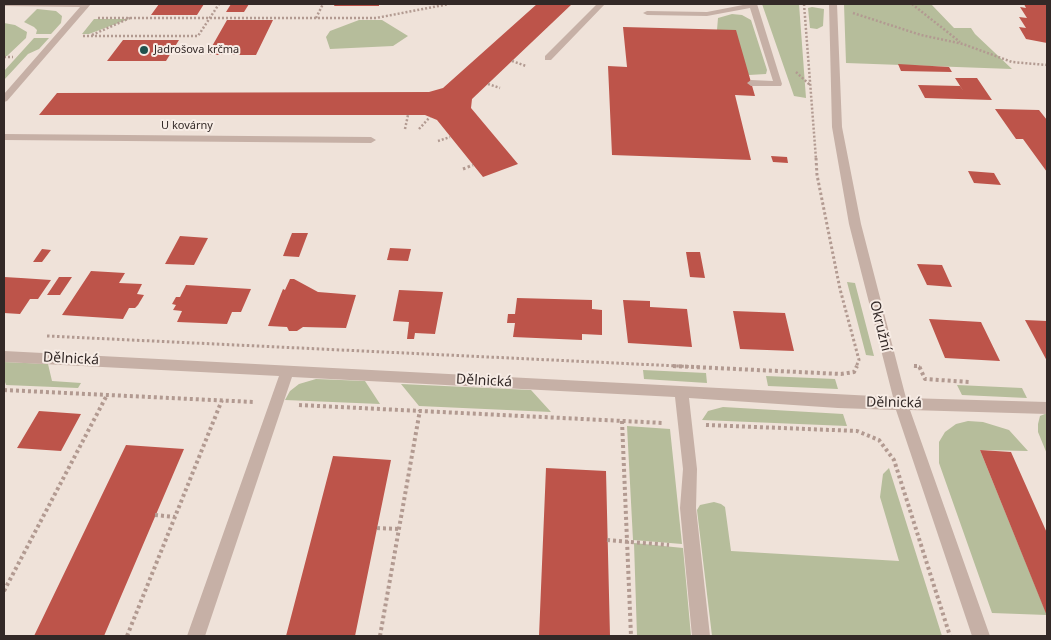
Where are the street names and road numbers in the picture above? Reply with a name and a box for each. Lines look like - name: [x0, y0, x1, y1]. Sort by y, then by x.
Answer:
- street label: U kovárny: [161, 119, 213, 133]
- street label: Okružní: [866, 299, 894, 353]
- street label: Dělnická: [43, 349, 99, 369]
- street label: Dělnická: [456, 371, 512, 391]
- street label: Dělnická: [866, 394, 922, 412]

